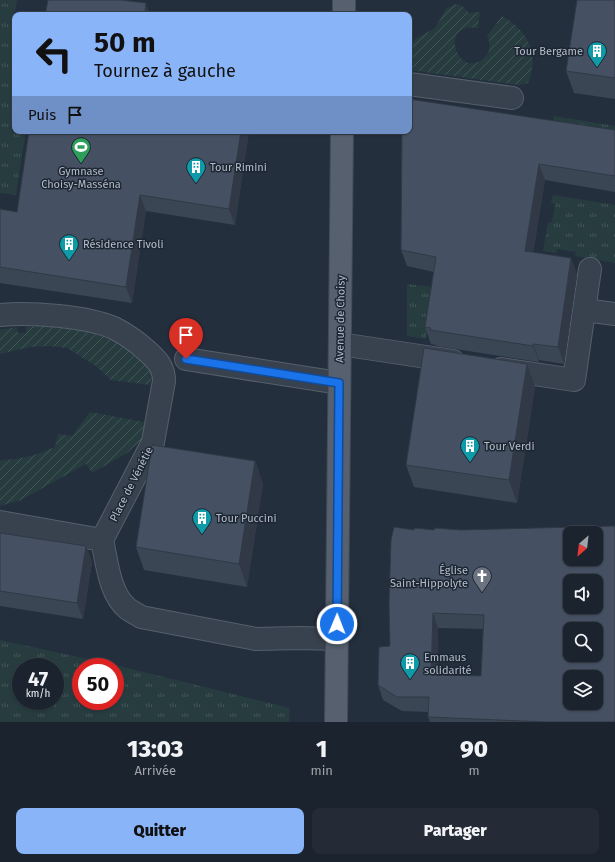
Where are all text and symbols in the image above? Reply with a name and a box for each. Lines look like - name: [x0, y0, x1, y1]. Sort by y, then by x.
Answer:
- text: 50 m: [94, 26, 156, 59]
- icon: left: [28, 28, 80, 80]
- building icon: Tour Bergame: [586, 40, 608, 68]
- place label: Tour Bergame: [514, 45, 583, 58]
- text: Tournez à gauche: [94, 60, 236, 82]
- icon: arrive: [64, 104, 86, 126]
- text: Puis: [28, 106, 56, 124]
- sports icon: Gymnase Choisy-Masséna: [70, 136, 92, 164]
- building icon: Tour Rimini: [185, 156, 207, 184]
- place label: Tour Rimini: [210, 161, 267, 174]
- place label: Gymnase Choisy-Masséna: [41, 165, 121, 191]
- building icon: Résidence Tivoli: [58, 233, 80, 261]
- place label: Résidence Tivoli: [83, 238, 164, 251]
- street label: Avenue de Choisy: [333, 275, 348, 363]
- pin: [169, 318, 203, 359]
- icon: arrive: [175, 324, 197, 346]
- building icon: Tour Verdi: [459, 435, 481, 463]
- place label: Tour Verdi: [484, 440, 535, 453]
- street label: Place de Vénétie: [107, 445, 156, 524]
- building icon: Tour Puccini: [191, 507, 213, 535]
- place label: Tour Puccini: [216, 512, 277, 525]
- north arrow: [563, 526, 603, 566]
- map controls: [563, 526, 603, 710]
- place label: Église Saint-Hippolyte: [390, 563, 468, 590]
- church icon: Église Saint-Hippolyte: [471, 565, 493, 593]
- button: sound: [563, 574, 603, 614]
- position arrow: [316, 603, 358, 645]
- button: search: [563, 622, 603, 662]
- place label: Emmaus solidarité: [424, 651, 472, 677]
- building icon: Emmaus solidarité: [399, 652, 421, 680]
- speed limit sign: 50: [72, 658, 124, 710]
- text: 47: [28, 667, 48, 691]
- button: layers: [563, 670, 603, 710]
- text: km/h: [26, 688, 50, 700]
- text: 13:03: [127, 735, 183, 763]
- text: 1: [316, 735, 327, 763]
- text: 90: [460, 735, 488, 763]
- text: Arrivée: [134, 763, 176, 778]
- text: min: [310, 763, 333, 778]
- text: m: [468, 763, 480, 778]
- button: Quitter: [16, 808, 304, 854]
- button: Partager: [312, 808, 599, 854]

